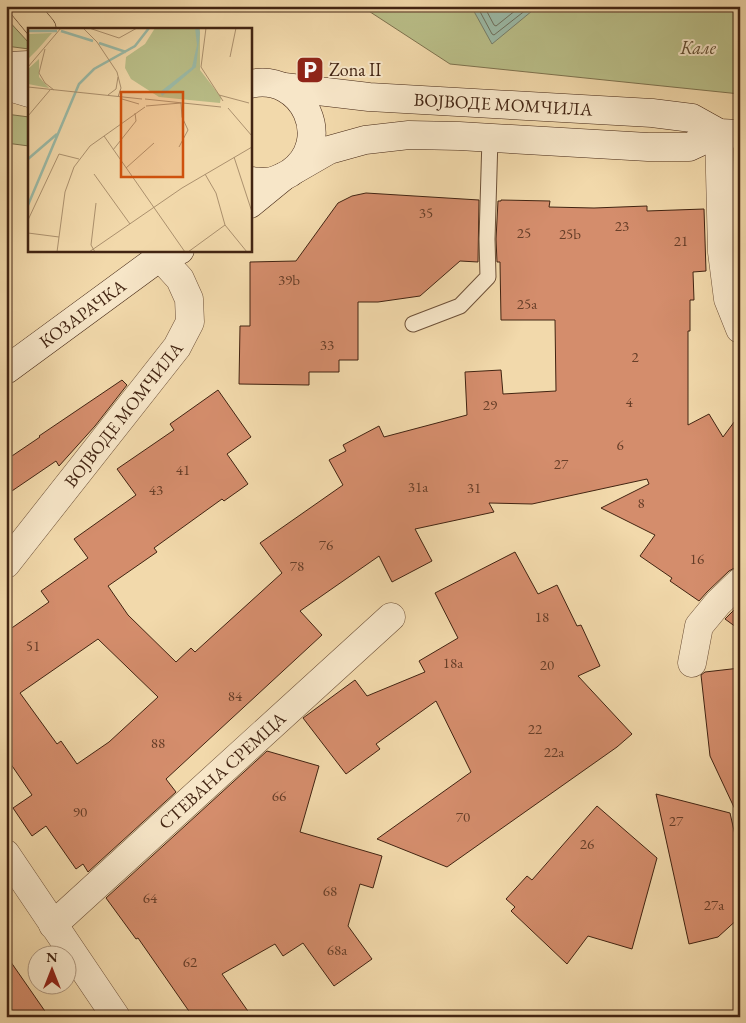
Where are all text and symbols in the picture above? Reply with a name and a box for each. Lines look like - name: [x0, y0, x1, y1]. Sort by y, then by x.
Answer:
- inset map: [28, 28, 251, 251]
- park label: Кале: [679, 36, 717, 59]
- parking icon: Zona II: [295, 55, 325, 85]
- place label: Zona II: [329, 58, 381, 81]
- street label: ВОЈВОДЕ МОМЧИЛА: [413, 88, 594, 121]
- house number: 35: [419, 203, 433, 222]
- house number: 23: [615, 216, 629, 235]
- house number: 25: [517, 223, 531, 242]
- house number: 25b: [559, 224, 581, 243]
- house number: 21: [674, 231, 688, 250]
- house number: 39b: [278, 270, 300, 289]
- street label: КОЗАРАЧКА: [34, 274, 131, 353]
- house number: 25a: [517, 294, 537, 313]
- house number: 33: [320, 335, 334, 354]
- street label: ВОЈВОДЕ МОМЧИЛА: [59, 337, 188, 492]
- house number: 2: [631, 347, 639, 366]
- house number: 4: [625, 392, 633, 411]
- house number: 29: [483, 395, 497, 414]
- house number: 6: [616, 435, 624, 454]
- house number: 27: [554, 454, 569, 473]
- house number: 41: [176, 460, 190, 479]
- house number: 31a: [408, 477, 428, 496]
- house number: 31: [467, 478, 481, 497]
- house number: 43: [149, 480, 163, 499]
- house number: 8: [637, 493, 645, 512]
- house number: 76: [319, 535, 333, 554]
- house number: 16: [690, 549, 704, 568]
- house number: 78: [290, 556, 304, 575]
- house number: 18: [535, 607, 549, 626]
- house number: 51: [26, 636, 40, 655]
- house number: 18a: [443, 653, 463, 672]
- house number: 20: [540, 655, 554, 674]
- house number: 84: [228, 686, 243, 705]
- street label: СТЕВАНА СРЕМЦА: [153, 706, 291, 834]
- house number: 22: [528, 719, 543, 738]
- house number: 88: [151, 733, 165, 752]
- house number: 22a: [544, 742, 564, 761]
- house number: 66: [272, 786, 286, 805]
- house number: 90: [73, 802, 87, 821]
- house number: 70: [456, 807, 470, 826]
- house number: 27: [669, 811, 684, 830]
- house number: 26: [580, 834, 594, 853]
- house number: 68: [323, 881, 337, 900]
- house number: 64: [143, 888, 158, 907]
- house number: 27a: [704, 895, 724, 914]
- house number: 68a: [327, 940, 347, 959]
- north arrow: [28, 946, 78, 996]
- text: N: [46, 948, 58, 966]
- house number: 62: [183, 952, 198, 971]

